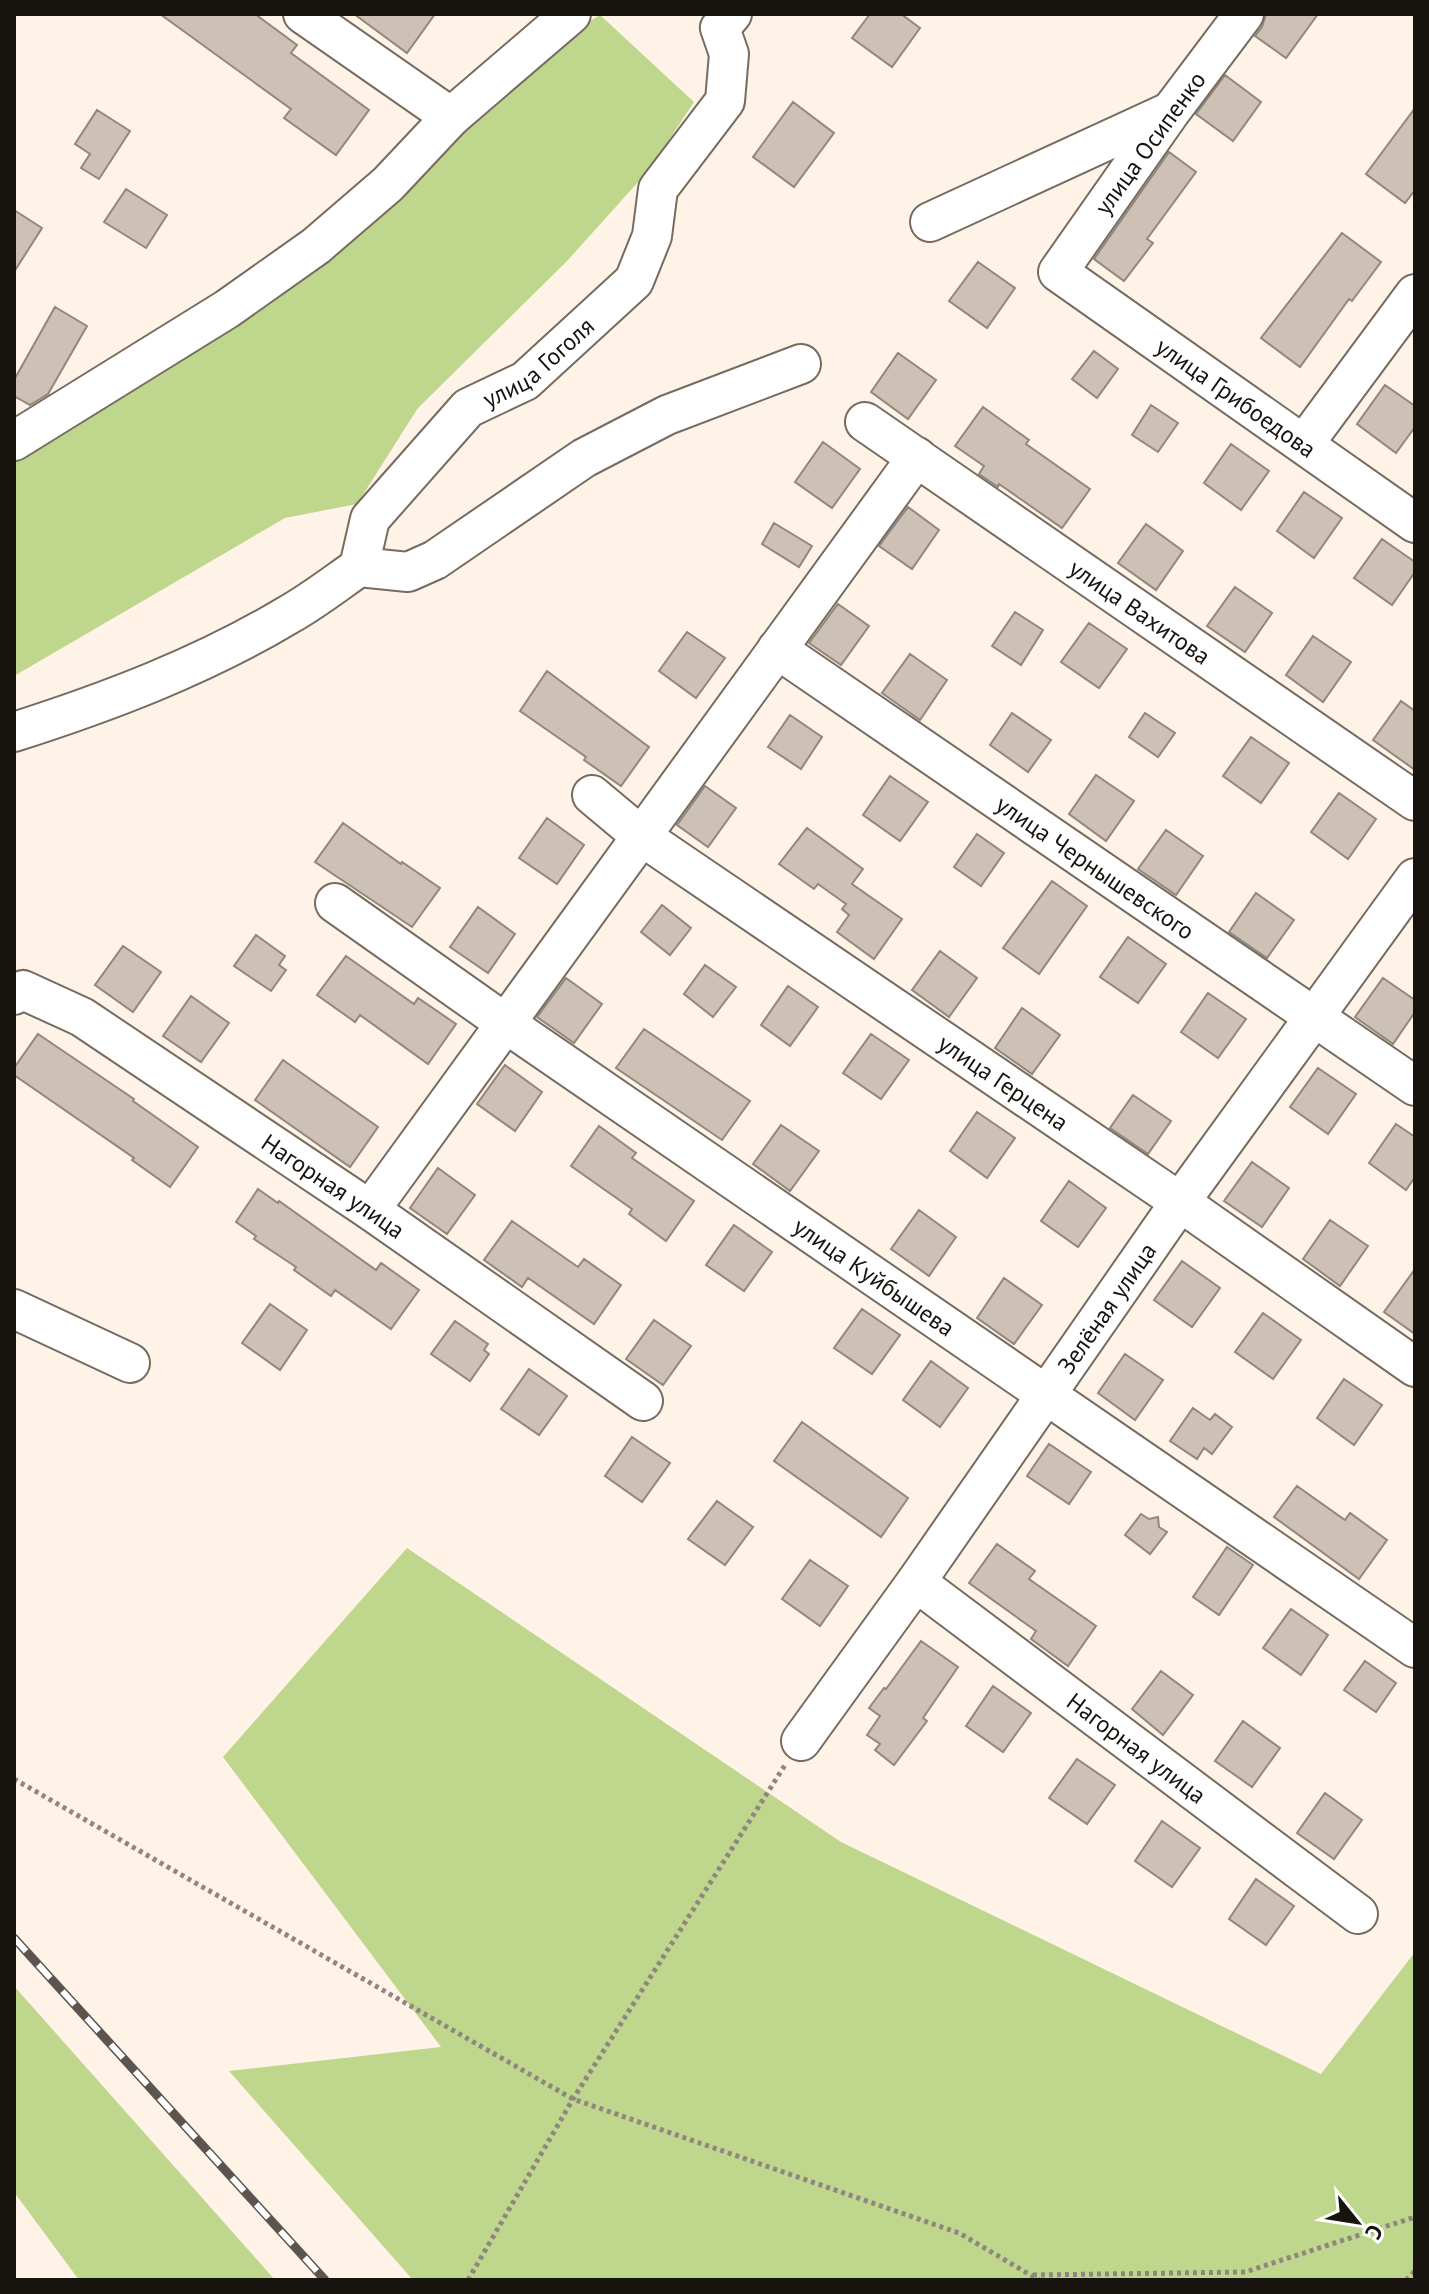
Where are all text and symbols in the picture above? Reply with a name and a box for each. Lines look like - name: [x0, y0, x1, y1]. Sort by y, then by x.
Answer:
- street label: улица Осипенко: [1088, 65, 1212, 221]
- street label: улица Гоголя: [477, 310, 600, 414]
- street label: улица Грибоедова: [1150, 330, 1322, 464]
- street label: улица Вахитова: [1063, 552, 1217, 671]
- street label: улица Чернышевского: [990, 788, 1201, 946]
- street label: улица Герцена: [932, 1027, 1075, 1137]
- street label: Нагорная улица: [256, 1126, 411, 1245]
- street label: улица Куйбышева: [788, 1210, 961, 1343]
- street label: Зелёная улица: [1050, 1236, 1163, 1379]
- street label: Нагорная улица: [1061, 1685, 1212, 1810]
- north arrow: [1317, 2182, 1397, 2262]
- text: С: [1359, 2220, 1390, 2244]

